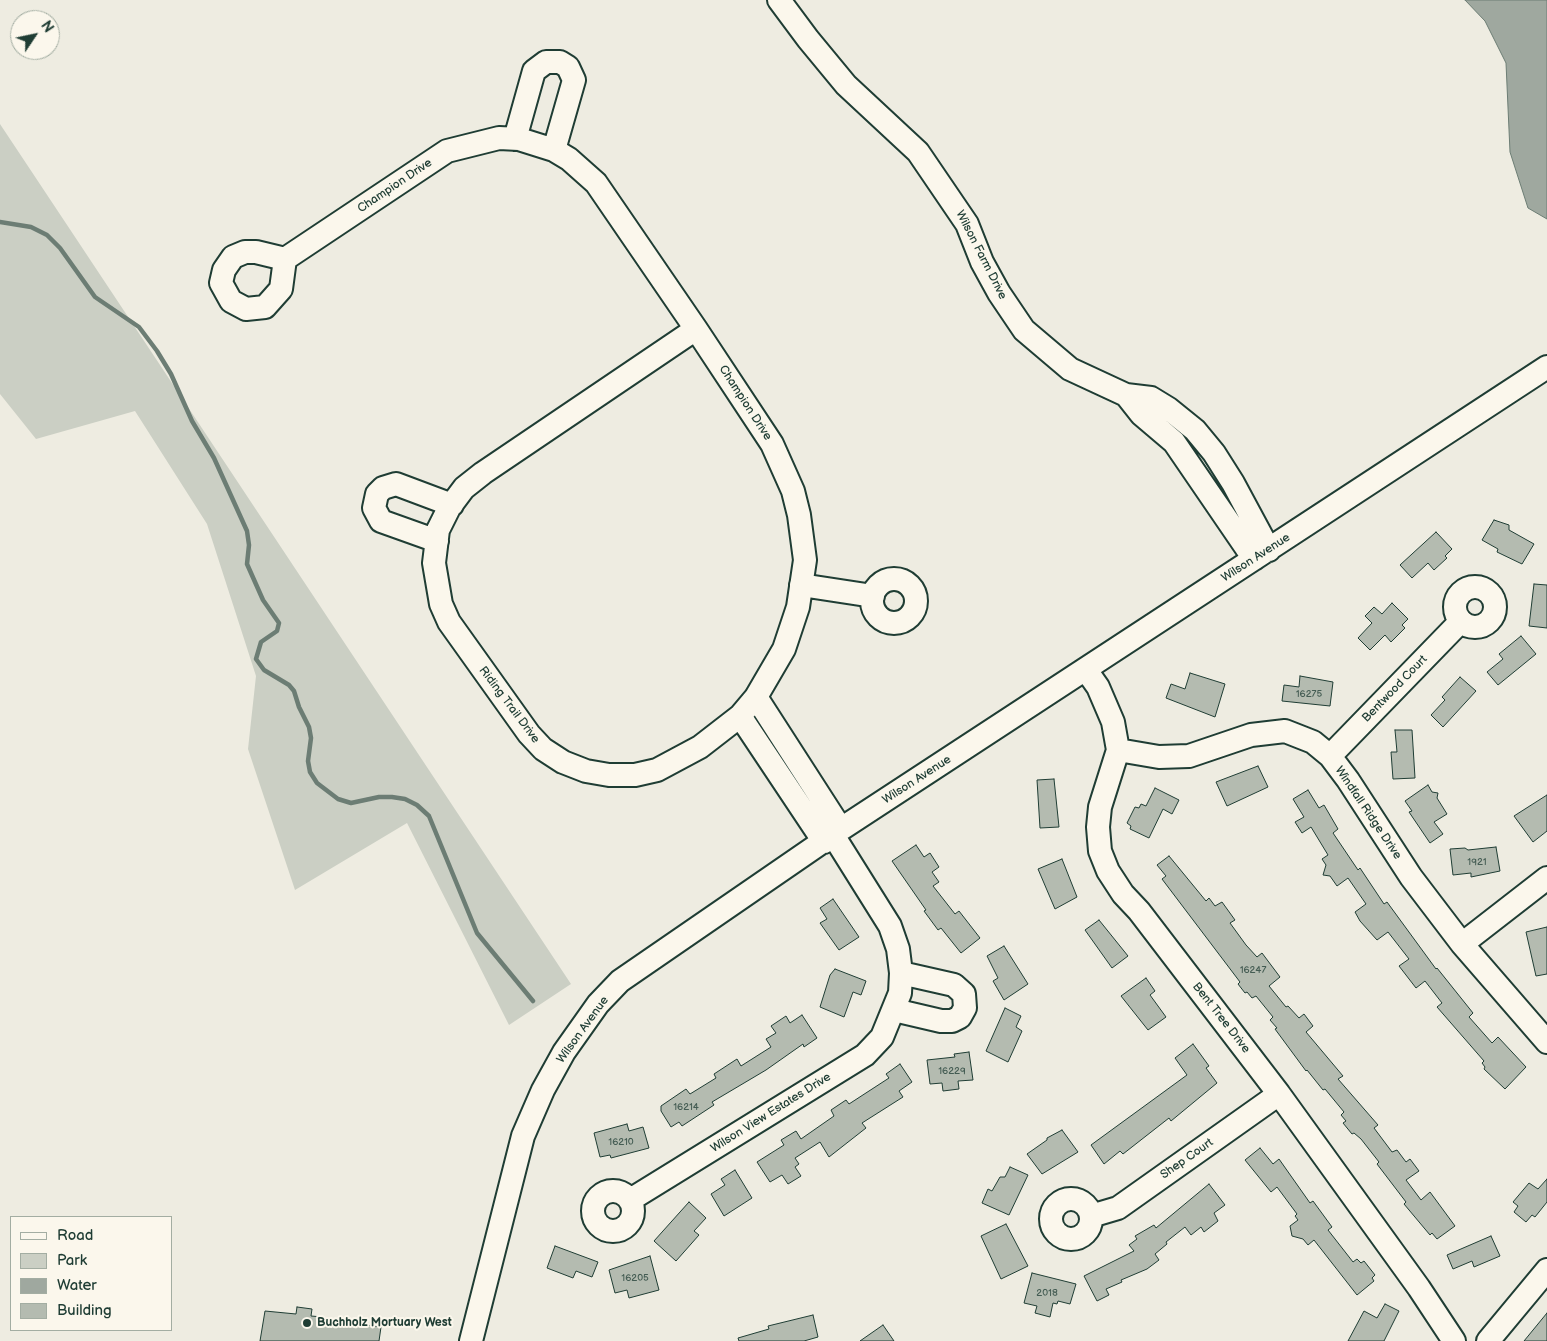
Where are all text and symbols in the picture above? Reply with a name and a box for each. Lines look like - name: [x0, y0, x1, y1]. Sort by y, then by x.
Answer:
- north arrow: [10, 10, 60, 60]
- text: N: [37, 18, 57, 36]
- street label: Champion Drive: [355, 156, 435, 216]
- street label: Wilson Farm Drive: [952, 208, 1010, 302]
- street label: Champion Drive: [715, 363, 775, 443]
- street label: Wilson Avenue: [1219, 530, 1293, 586]
- street label: Bentwood Court: [1359, 653, 1431, 725]
- street label: Riding Trail Drive: [475, 664, 543, 746]
- house number: 16275: [1296, 688, 1322, 700]
- street label: Wilson Avenue: [880, 752, 954, 808]
- street label: Windfall Ridge Drive: [1332, 764, 1404, 862]
- house number: 1921: [1467, 856, 1487, 868]
- house number: 16247: [1240, 964, 1266, 976]
- street label: Bent Tree Drive: [1189, 980, 1253, 1056]
- street label: Wilson Avenue: [554, 994, 612, 1066]
- house number: 16229: [938, 1065, 966, 1077]
- street label: Wilson View Estates Drive: [708, 1070, 834, 1156]
- house number: 16214: [673, 1101, 699, 1113]
- house number: 16210: [608, 1136, 634, 1148]
- street label: Shep Court: [1158, 1136, 1216, 1182]
- legend: [10, 1216, 172, 1331]
- text: Road: [57, 1226, 93, 1245]
- text: Park: [57, 1251, 87, 1270]
- house number: 16205: [621, 1272, 649, 1284]
- text: Water: [57, 1276, 97, 1295]
- house number: 2018: [1036, 1287, 1058, 1299]
- text: Building: [57, 1301, 112, 1320]
- place label: Buchholz Mortuary West: [317, 1316, 452, 1330]
- marker: Buchholz Mortuary West: [301, 1317, 313, 1329]

